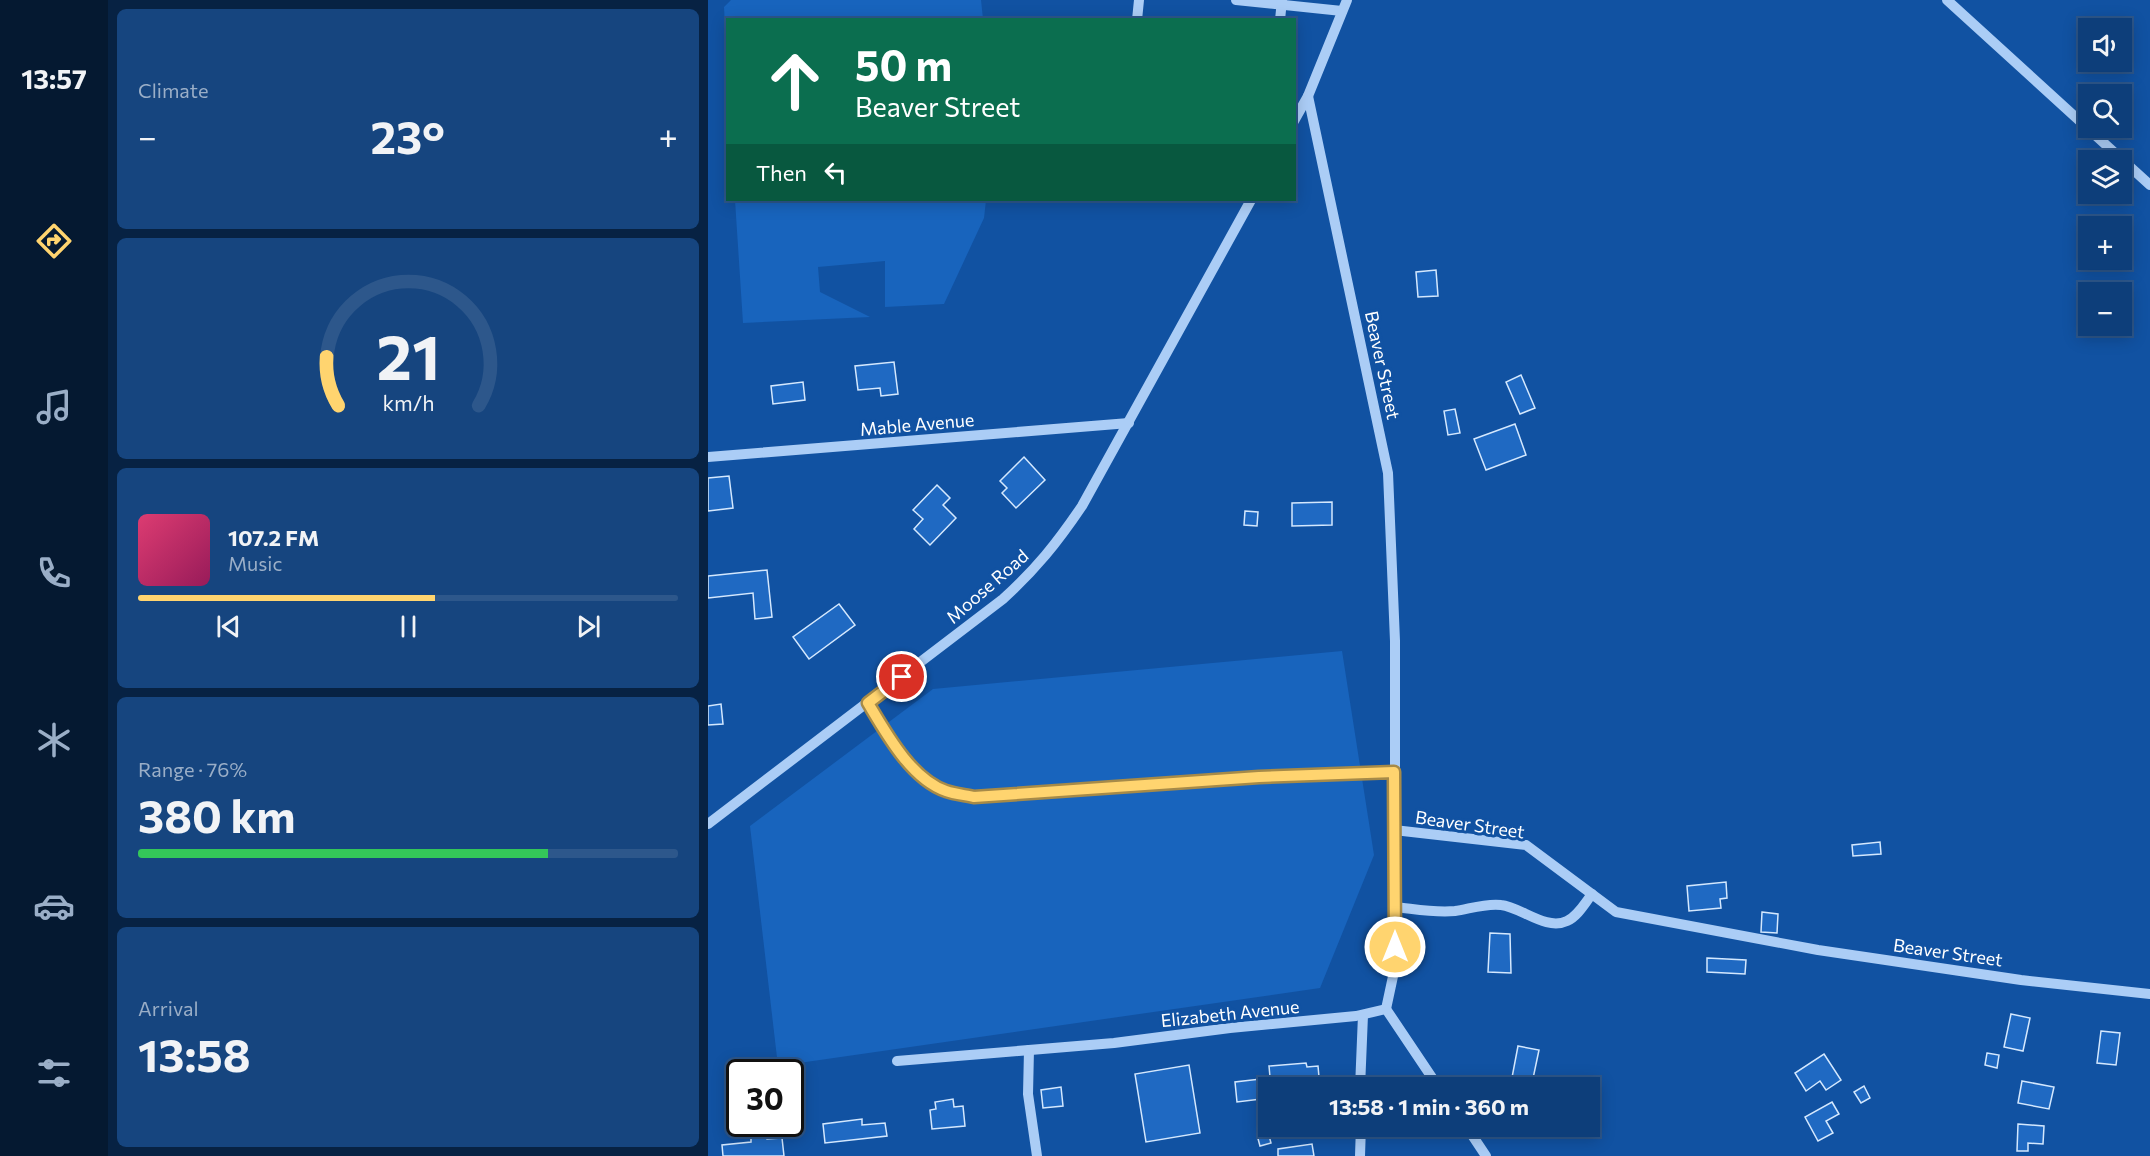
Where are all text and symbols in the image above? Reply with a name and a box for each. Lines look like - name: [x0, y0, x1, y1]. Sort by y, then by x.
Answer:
- map controls: [2078, 18, 2132, 336]
- button: sound: [2078, 18, 2132, 72]
- text: 50 m: [855, 38, 952, 90]
- icon: ahead: [756, 42, 834, 120]
- text: 13:57: [21, 62, 87, 95]
- text: Climate: [138, 78, 208, 102]
- button: search: [2078, 84, 2132, 138]
- text: Beaver Street: [855, 90, 1020, 123]
- text: 23°: [371, 108, 445, 163]
- text: −: [138, 115, 157, 156]
- text: +: [659, 115, 678, 156]
- button: layers: [2078, 150, 2132, 204]
- icon: left: [819, 156, 852, 189]
- text: Then: [756, 159, 807, 186]
- button: +: [2078, 216, 2132, 270]
- icon: directions: [33, 220, 75, 262]
- button: −: [2078, 282, 2132, 336]
- street label: Beaver Street: [1361, 309, 1405, 421]
- text: 21: [376, 317, 440, 393]
- icon: music: [33, 386, 75, 428]
- text: km/h: [382, 389, 434, 415]
- street label: Mable Avenue: [859, 408, 975, 440]
- text: 107.2 FM: [228, 524, 319, 551]
- street label: Moose Road: [941, 544, 1033, 628]
- text: Music: [228, 551, 282, 575]
- icon: phone: [33, 552, 75, 594]
- icon: previous: [212, 610, 245, 643]
- icon: pause: [392, 610, 425, 643]
- icon: next: [572, 610, 605, 643]
- pin: [876, 651, 927, 702]
- icon: arrive: [885, 660, 918, 693]
- icon: climate: [33, 719, 75, 761]
- text: Range · 76%: [138, 757, 247, 781]
- text: 380 km: [138, 787, 296, 842]
- street label: Beaver Street: [1414, 805, 1526, 843]
- icon: car: [33, 885, 75, 927]
- position arrow: [1363, 915, 1427, 979]
- street label: Beaver Street: [1892, 933, 2004, 971]
- street label: Elizabeth Avenue: [1160, 995, 1300, 1031]
- text: Arrival: [138, 996, 199, 1020]
- text: 13:58: [138, 1026, 251, 1081]
- icon: filters: [33, 1052, 75, 1094]
- speed limit sign: 30: [726, 1059, 804, 1137]
- text: 13:58 · 1 min · 360 m: [1329, 1093, 1529, 1120]

